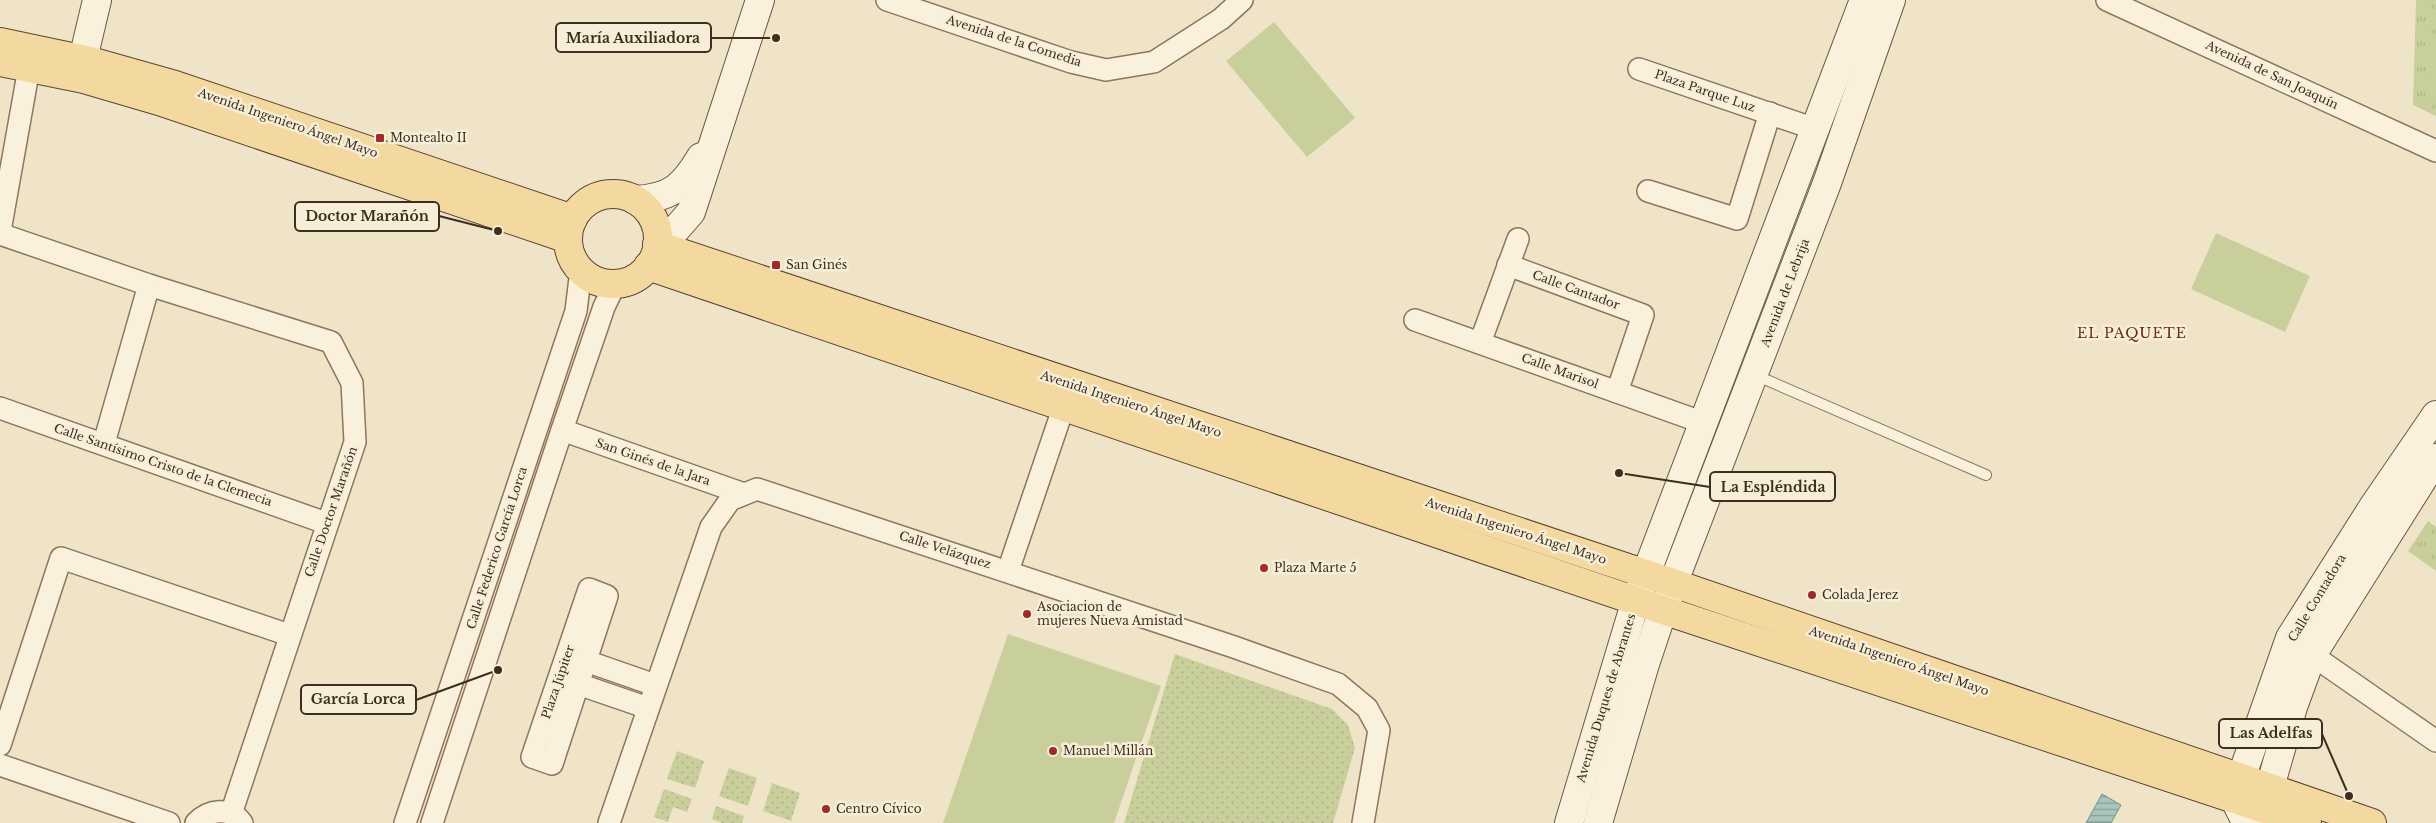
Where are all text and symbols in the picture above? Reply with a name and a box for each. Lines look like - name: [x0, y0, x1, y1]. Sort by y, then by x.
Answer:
- street label: Avenida de la Comedia: [944, 11, 1084, 70]
- callout: María Auxiliadora: [556, 23, 711, 52]
- text: María Auxiliadora: [566, 29, 700, 47]
- street label: Avenida de San Joaquín: [2203, 37, 2341, 112]
- street label: Plaza Parque Luz: [1653, 66, 1758, 115]
- street label: Avenida Ingeniero Ángel Mayo: [195, 83, 381, 161]
- place label: Montealto II: [390, 130, 467, 145]
- marker: Montealto II: [374, 132, 386, 144]
- callout: Doctor Marañón: [295, 202, 439, 231]
- text: Doctor Marañón: [305, 207, 429, 225]
- street label: Avenida de Lebrija: [1757, 236, 1812, 350]
- place label: San Ginés: [786, 257, 847, 272]
- marker: San Ginés: [770, 259, 782, 271]
- street label: Calle Cantador: [1530, 267, 1622, 312]
- district label: EL PAQUETE: [2077, 324, 2187, 342]
- street label: Calle Marisol: [1519, 350, 1601, 391]
- street label: Avenida Ingeniero Ángel Mayo: [1038, 366, 1224, 440]
- street label: Calle Santísimo Cristo de la Clemecia: [52, 420, 275, 509]
- street label: San Ginés de la Jara: [594, 435, 713, 488]
- street label: Calle Doctor Marañón: [301, 445, 360, 579]
- street label: Calle Federico García Lorca: [463, 464, 530, 631]
- callout: La Espléndida: [1710, 472, 1835, 501]
- text: La Espléndida: [1720, 478, 1826, 496]
- street label: Avenida Ingeniero Ángel Mayo: [1423, 493, 1609, 567]
- street label: Calle Velázquez: [897, 528, 993, 572]
- street label: Calle Contadora: [2284, 551, 2349, 644]
- place label: Plaza Marte 5: [1274, 560, 1357, 575]
- marker: Plaza Marte 5: [1258, 562, 1270, 574]
- place label: Colada Jerez: [1822, 587, 1899, 602]
- marker: Colada Jerez: [1806, 589, 1818, 601]
- place label: Asociacion de mujeres Nueva Amistad: [1036, 599, 1183, 628]
- marker: Asociacion de mujeres Nueva Amistad: [1021, 608, 1033, 620]
- street label: Avenida Duques de Abrantes: [1572, 612, 1638, 785]
- street label: Avenida Ingeniero Ángel Mayo: [1806, 621, 1992, 699]
- street label: Plaza Júpiter: [538, 643, 577, 721]
- callout: García Lorca: [301, 685, 416, 714]
- text: García Lorca: [311, 690, 405, 708]
- callout: Las Adelfas: [2219, 719, 2322, 748]
- text: Las Adelfas: [2229, 724, 2313, 742]
- place label: Manuel Millán: [1063, 743, 1153, 758]
- marker: Manuel Millán: [1047, 745, 1059, 757]
- place label: Centro Cívico: [836, 801, 922, 816]
- marker: Centro Cívico: [820, 803, 832, 815]

